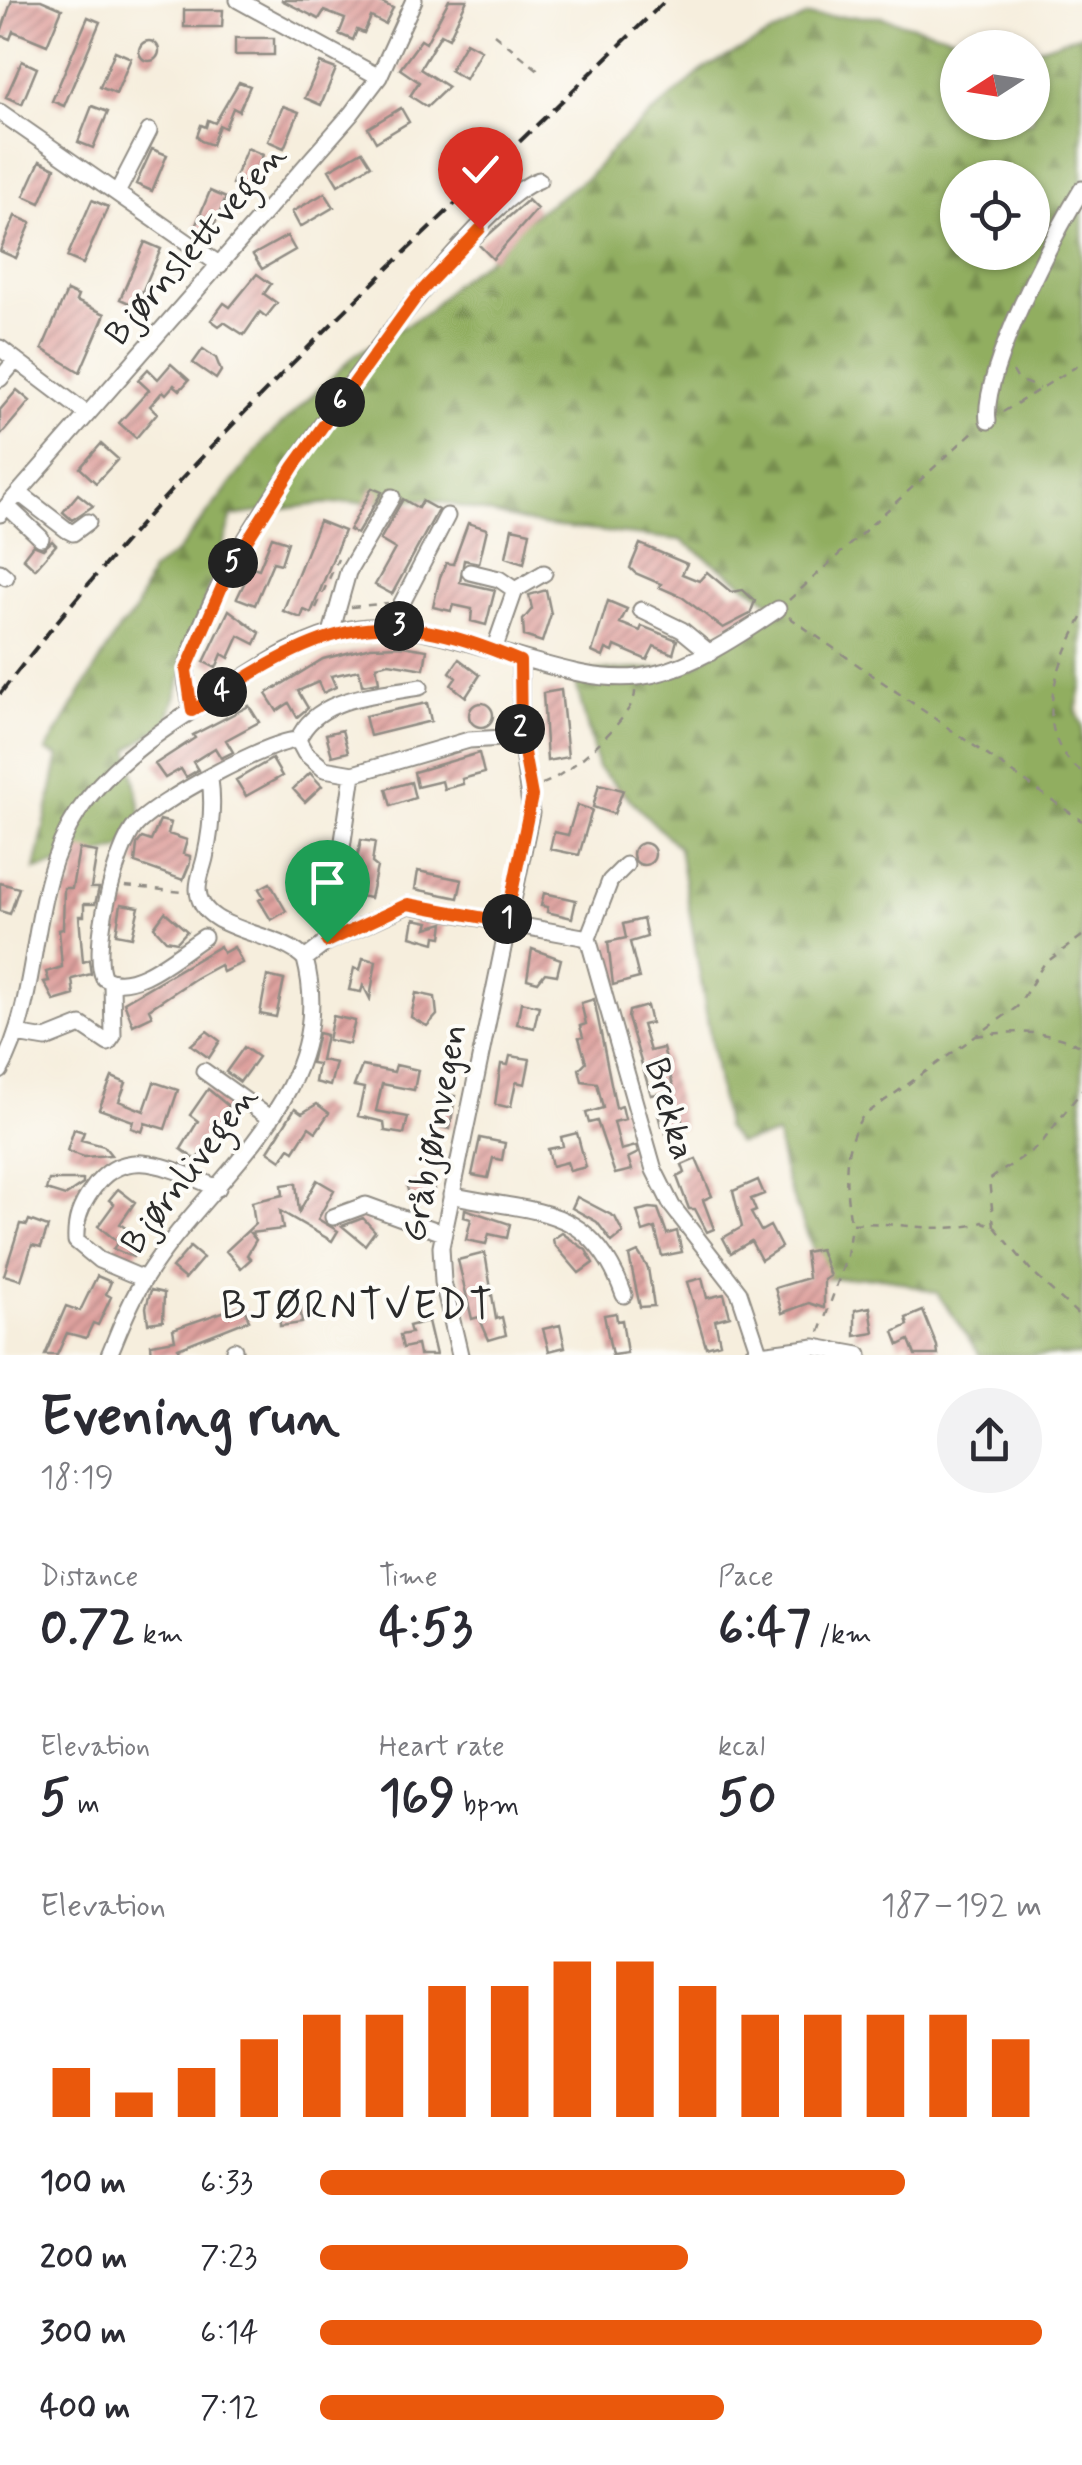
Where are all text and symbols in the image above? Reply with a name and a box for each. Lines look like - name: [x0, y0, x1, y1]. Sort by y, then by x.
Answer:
- north arrow: [940, 30, 1050, 140]
- map controls: [940, 30, 1050, 270]
- pin: [438, 127, 523, 230]
- street label: Bjørnslettvegen: [95, 134, 300, 359]
- icon: check: [453, 142, 508, 197]
- button: locate: [940, 160, 1050, 270]
- pin: 6: [315, 377, 365, 427]
- text: 6: [333, 383, 347, 420]
- pin: 5: [208, 538, 258, 588]
- text: 5: [225, 544, 241, 581]
- pin: 3: [374, 601, 424, 651]
- text: 3: [393, 607, 405, 644]
- pin: 4: [197, 667, 247, 717]
- text: 4: [214, 673, 230, 710]
- pin: 2: [495, 704, 545, 754]
- text: 2: [513, 710, 527, 747]
- pin: [285, 840, 370, 943]
- icon: arrive: [300, 855, 355, 910]
- pin: 1: [482, 894, 532, 944]
- text: 1: [501, 900, 513, 937]
- street label: Gråbjørnvegen: [391, 1020, 479, 1246]
- street label: Brekka: [633, 1053, 705, 1165]
- street label: Bjørnlivegen: [111, 1076, 272, 1266]
- district label: BJØRNTVEDT: [221, 1281, 495, 1333]
- text: Evening run: [40, 1383, 340, 1455]
- button: share: [937, 1388, 1042, 1493]
- text: 18:19: [40, 1457, 114, 1499]
- text: Distance: [40, 1559, 138, 1596]
- text: Time: [379, 1559, 438, 1596]
- text: Pace: [718, 1559, 774, 1596]
- text: 0.72: [40, 1596, 135, 1662]
- text: 4:53: [379, 1596, 473, 1662]
- text: 6:47: [718, 1596, 811, 1662]
- text: km: [135, 1617, 184, 1654]
- text: /km: [811, 1617, 872, 1654]
- text: Elevation: [40, 1729, 150, 1766]
- text: Heart rate: [379, 1729, 505, 1766]
- text: kcal: [718, 1729, 765, 1766]
- text: 5: [40, 1766, 70, 1832]
- text: 169: [379, 1766, 455, 1832]
- text: 50: [718, 1766, 777, 1832]
- text: m: [70, 1787, 100, 1824]
- text: bpm: [455, 1787, 519, 1824]
- text: Elevation: [40, 1885, 166, 1927]
- text: 187–192 m: [881, 1885, 1042, 1927]
- text: 100 m: [40, 2162, 126, 2204]
- text: 6:33: [200, 2162, 253, 2204]
- text: 200 m: [40, 2237, 127, 2279]
- text: 7:23: [200, 2237, 257, 2279]
- text: 300 m: [40, 2312, 126, 2354]
- text: 6:14: [200, 2312, 259, 2354]
- text: 400 m: [40, 2387, 130, 2429]
- text: 7:12: [200, 2387, 259, 2429]

